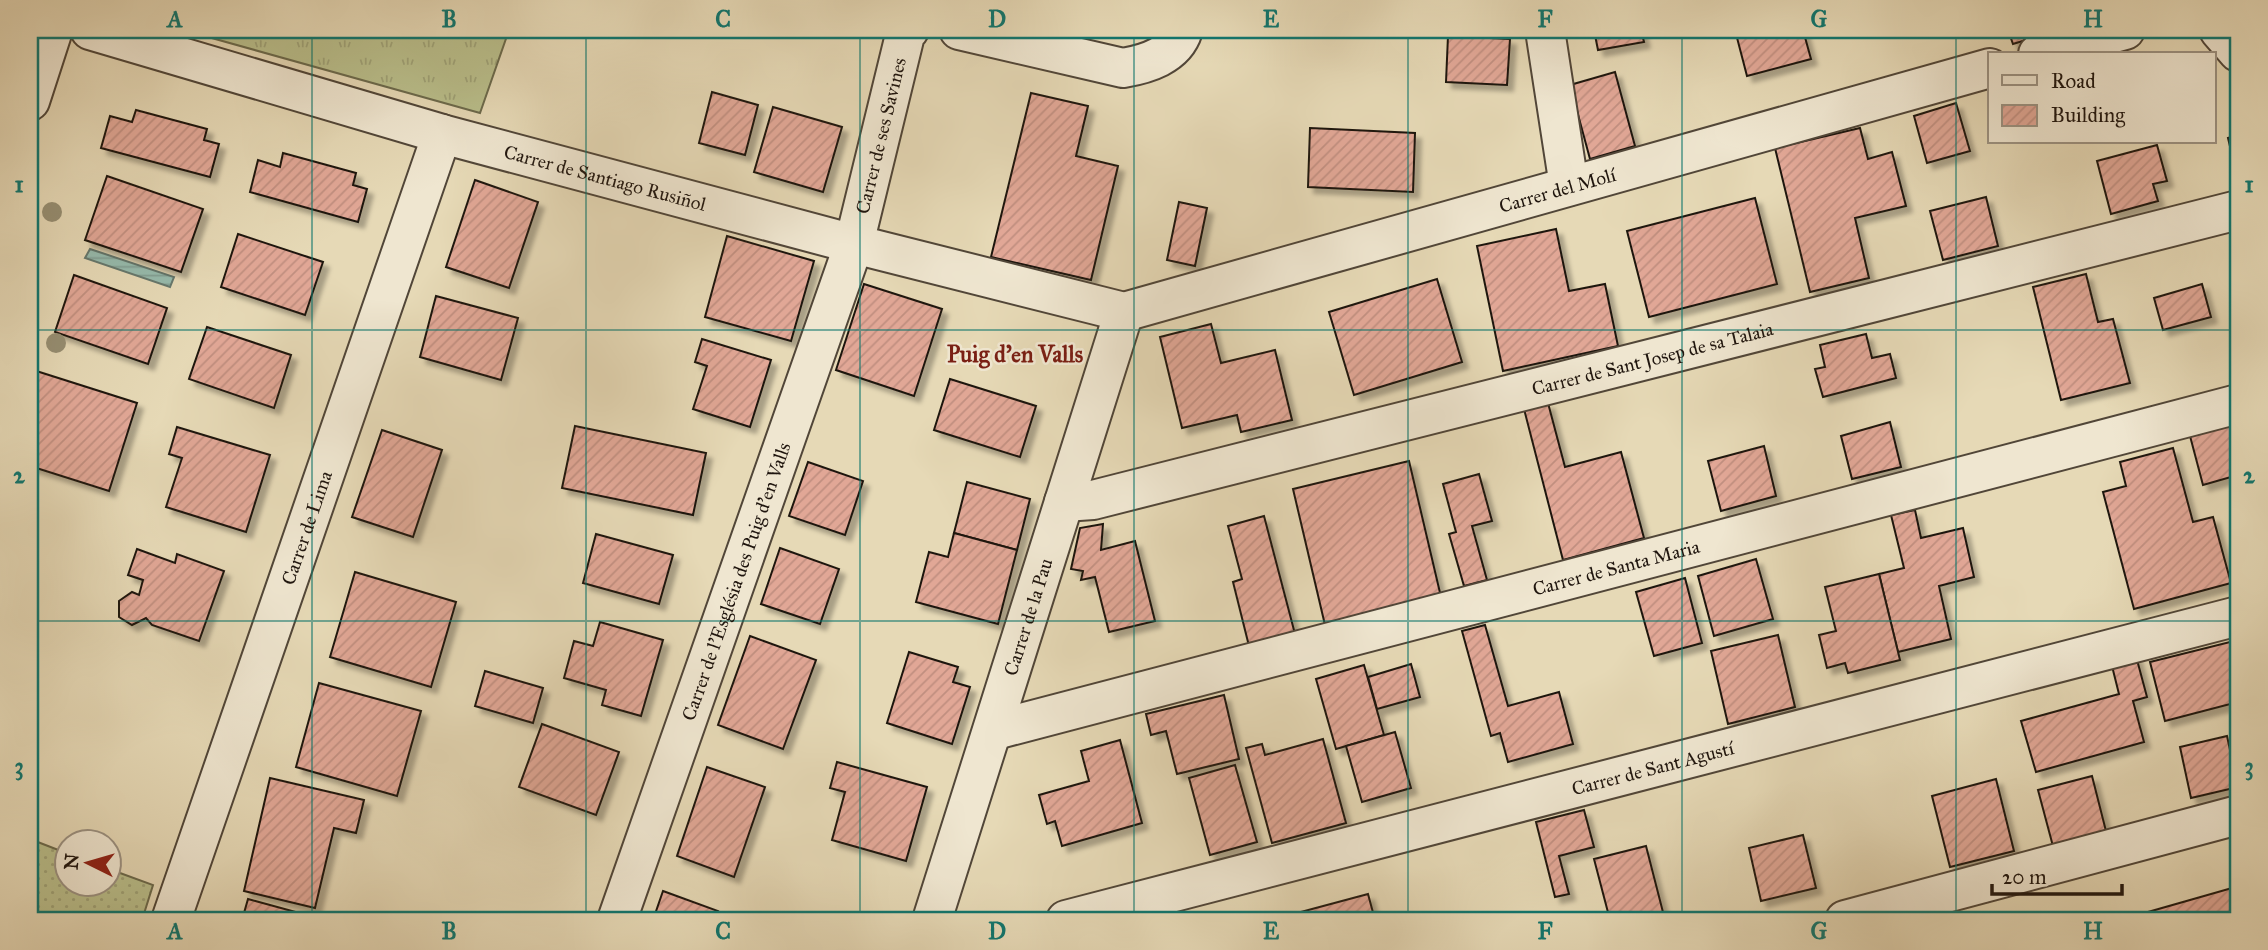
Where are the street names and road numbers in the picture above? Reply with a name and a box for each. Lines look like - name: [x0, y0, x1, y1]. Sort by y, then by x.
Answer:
- street label: Carrer de ses Savines: [851, 55, 911, 216]
- street label: Carrer de Santiago Rusiñol: [502, 140, 710, 216]
- street label: Carrer del Molí: [1496, 163, 1619, 218]
- street label: Carrer de Sant Josep de sa Talaia: [1529, 317, 1776, 400]
- street label: Carrer de l'Església des Puig d'en Valls: [677, 439, 796, 724]
- street label: Carrer de Lima: [276, 467, 337, 588]
- street label: Carrer de Santa Maria: [1530, 534, 1703, 601]
- street label: Carrer de la Pau: [999, 555, 1058, 678]
- street label: Carrer de Sant Agustí: [1569, 736, 1737, 800]

